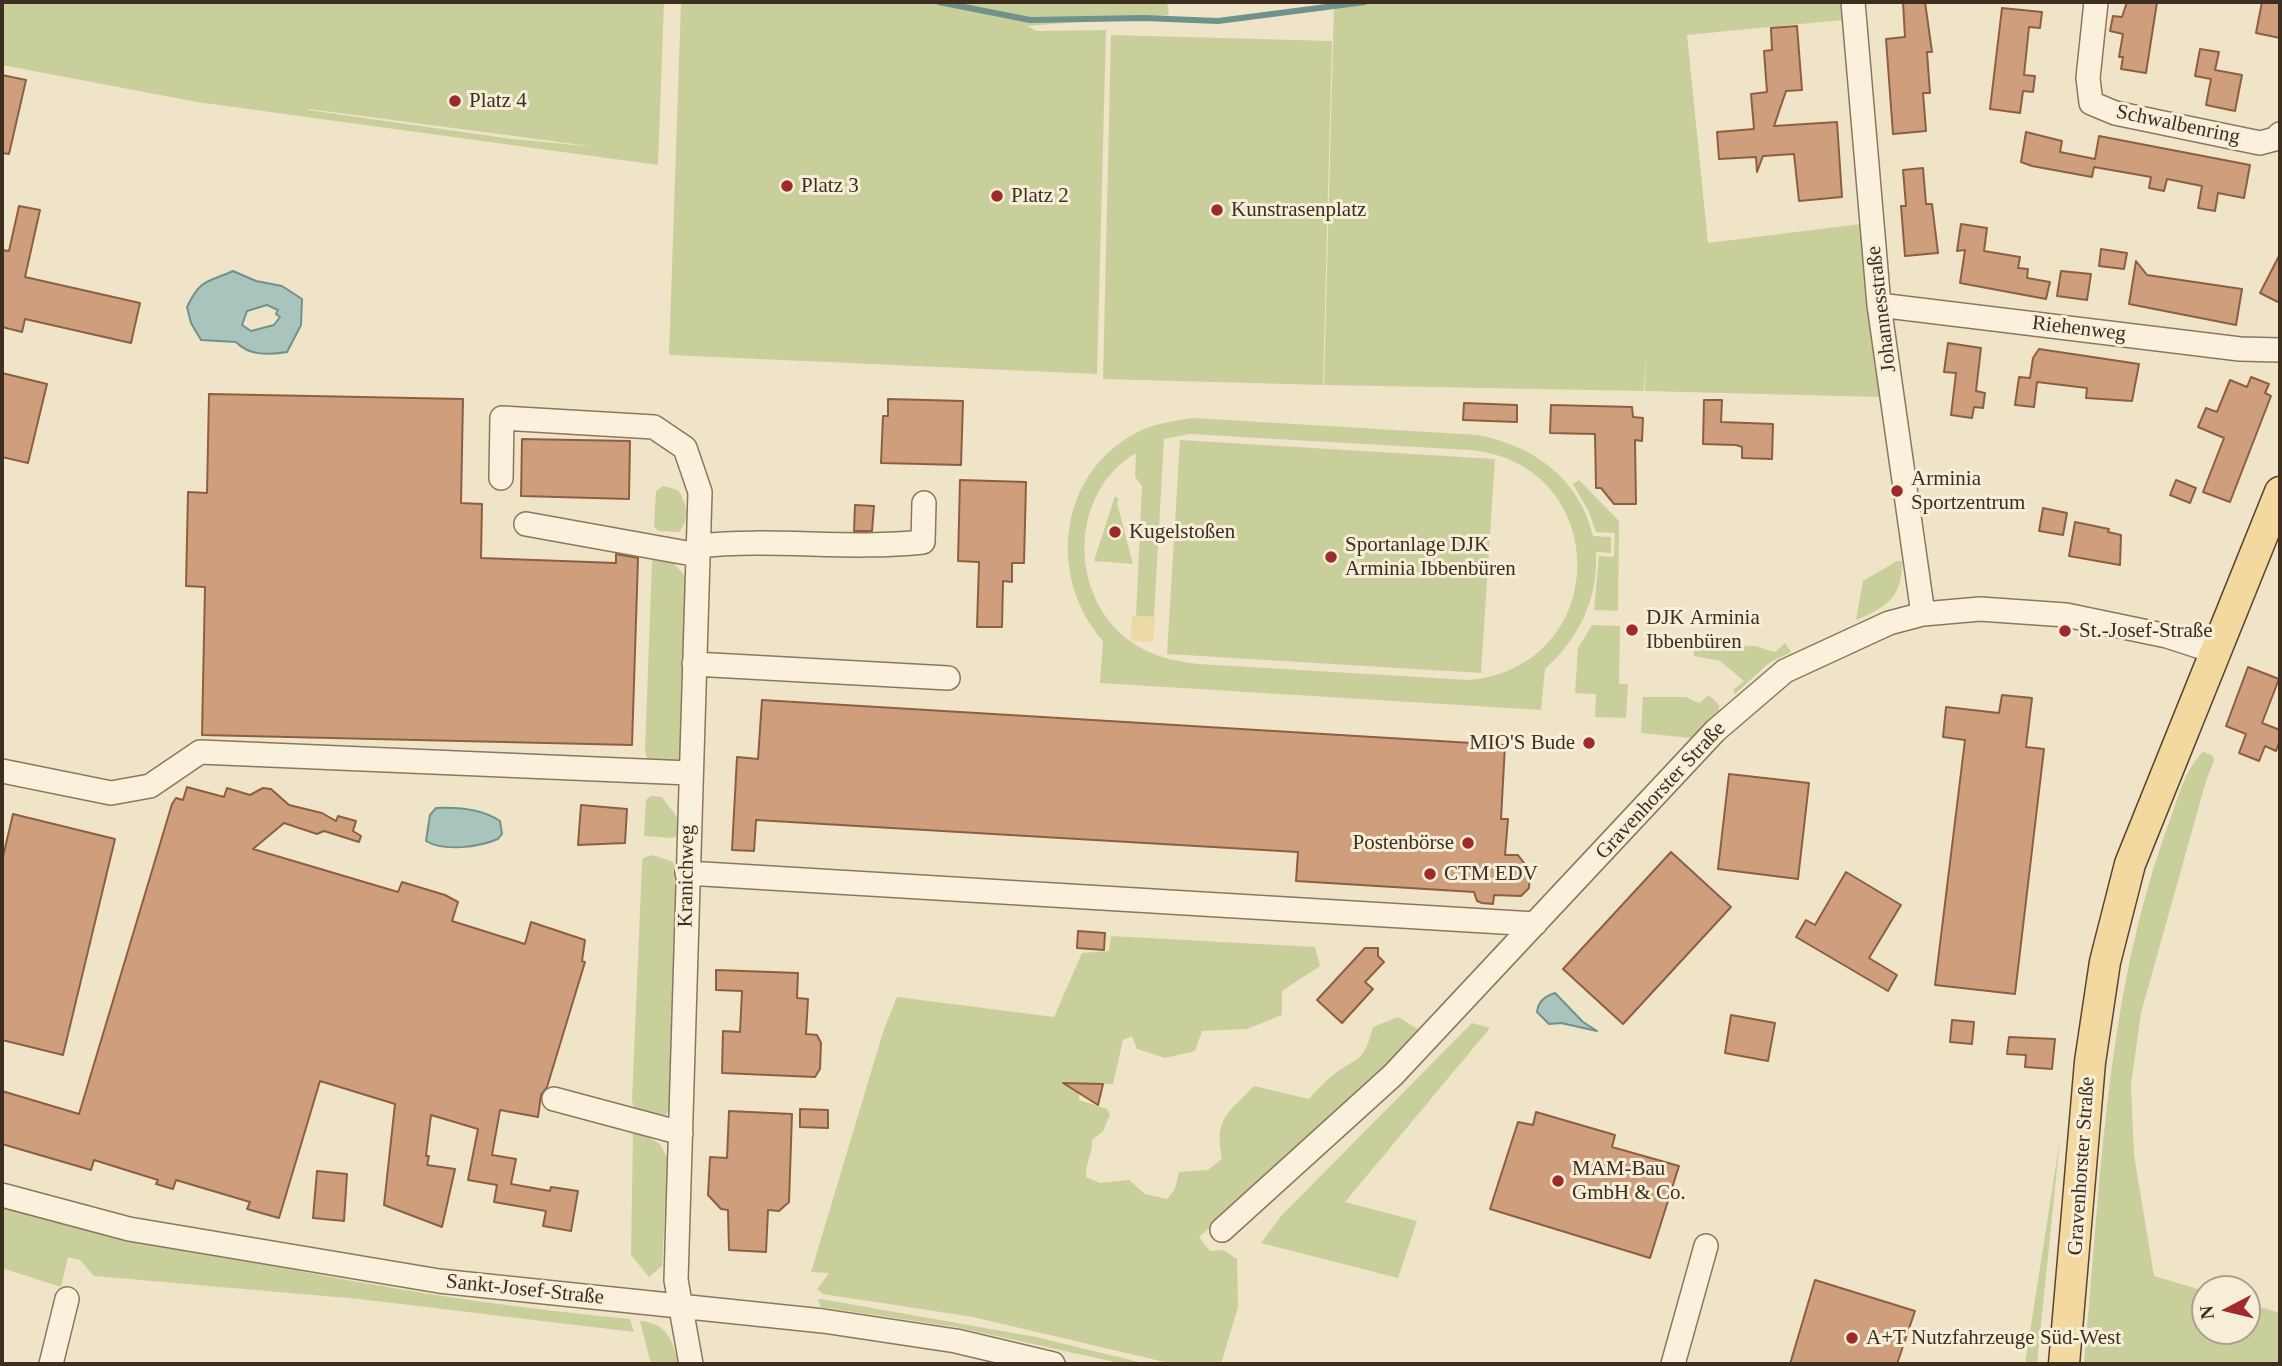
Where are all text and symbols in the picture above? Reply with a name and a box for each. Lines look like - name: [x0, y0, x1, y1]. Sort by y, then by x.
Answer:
- place label: Platz 4: [469, 88, 527, 114]
- marker: Platz 4: [447, 93, 463, 109]
- street label: Schwalbenring: [2114, 100, 2242, 150]
- place label: Platz 3: [801, 173, 859, 199]
- marker: Platz 3: [779, 178, 795, 194]
- place label: Platz 2: [1011, 183, 1069, 209]
- marker: Platz 2: [989, 188, 1005, 204]
- place label: Kunstrasenplatz: [1231, 197, 1366, 223]
- marker: Kunstrasenplatz: [1209, 202, 1225, 218]
- street label: Johannesstraße: [1862, 244, 1902, 374]
- street label: Riehenweg: [2031, 311, 2127, 347]
- place label: Arminia Sportzentrum: [1911, 466, 2025, 516]
- marker: Arminia Sportzentrum: [1889, 483, 1905, 499]
- place label: Kugelstoßen: [1129, 519, 1235, 545]
- marker: Kugelstoßen: [1107, 524, 1123, 540]
- place label: Sportanlage DJK Arminia Ibbenbüren: [1345, 532, 1516, 582]
- marker: Sportanlage DJK Arminia Ibbenbüren: [1323, 549, 1339, 565]
- place label: DJK Arminia Ibbenbüren: [1646, 605, 1760, 655]
- place label: St.-Josef-Straße: [2079, 618, 2213, 644]
- marker: DJK Arminia Ibbenbüren: [1624, 622, 1640, 638]
- marker: St.-Josef-Straße: [2057, 623, 2073, 639]
- street label: Gravenhorster Straße: [1591, 717, 1731, 865]
- place label: MIO'S Bude: [1469, 730, 1575, 756]
- marker: MIO'S Bude: [1581, 735, 1597, 751]
- street label: Kranichweg: [674, 824, 700, 928]
- place label: Postenbörse: [1353, 830, 1454, 856]
- marker: Postenbörse: [1460, 835, 1476, 851]
- place label: CTM EDV: [1444, 861, 1538, 887]
- marker: CTM EDV: [1422, 866, 1438, 882]
- street label: Gravenhorster Straße: [2063, 1076, 2101, 1256]
- place label: MAM-Bau GmbH & Co.: [1572, 1156, 1686, 1206]
- marker: MAM-Bau GmbH & Co.: [1550, 1173, 1566, 1189]
- street label: Sankt-Josef-Straße: [445, 1269, 605, 1311]
- north arrow: [2191, 1275, 2261, 1345]
- text: N: [2195, 1304, 2218, 1320]
- place label: A+T Nutzfahrzeuge Süd-West: [1866, 1325, 2121, 1351]
- marker: A+T Nutzfahrzeuge Süd-West: [1844, 1330, 1860, 1346]

